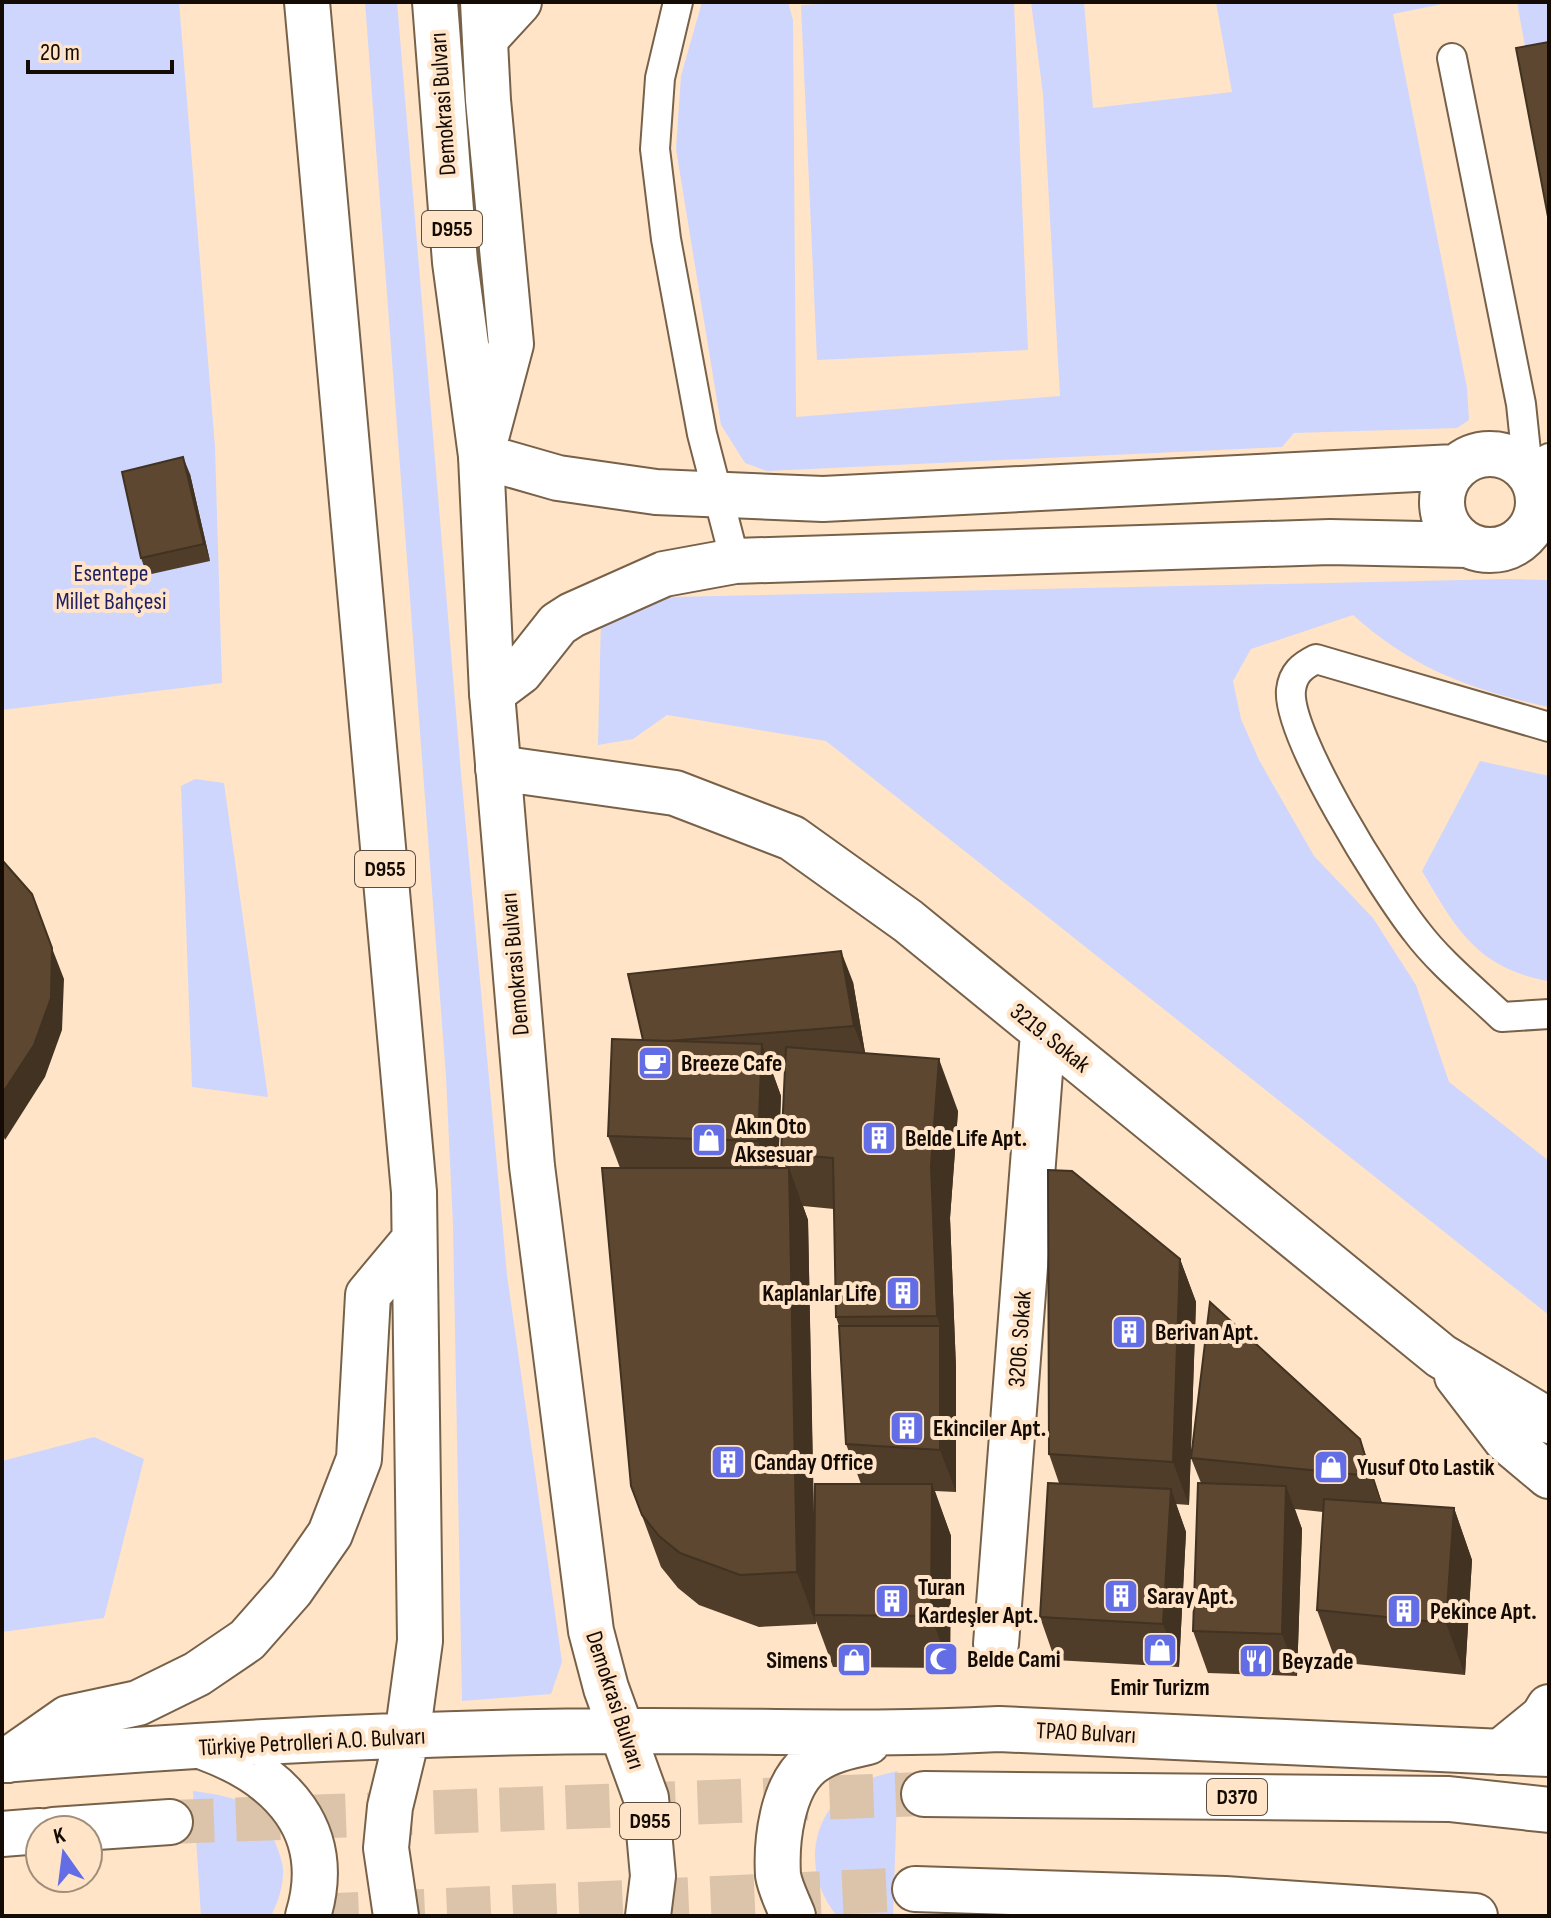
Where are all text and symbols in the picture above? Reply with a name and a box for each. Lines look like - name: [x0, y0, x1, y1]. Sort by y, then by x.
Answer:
- scale bar: [28, 24, 172, 74]
- street label: Demokrasi Bulvarı: [424, 31, 462, 177]
- text: 20 m: [40, 38, 80, 67]
- road number: D955: [422, 211, 482, 247]
- park label: Esentepe Millet Bahçesi: [56, 559, 166, 616]
- road number: D955: [355, 851, 415, 887]
- street label: Demokrasi Bulvarı: [494, 891, 536, 1037]
- street label: 3219. Sokak: [1004, 997, 1096, 1079]
- cafe icon: Breeze Cafe: [636, 1044, 674, 1082]
- place label: Breeze Cafe: [681, 1049, 782, 1078]
- place label: Akın Oto Aksesuar: [734, 1112, 813, 1169]
- building icon: Belde Life Apt.: [860, 1119, 898, 1157]
- shop icon: Akın Oto Aksesuar: [690, 1121, 728, 1159]
- place label: Belde Life Apt.: [905, 1124, 1027, 1153]
- building icon: Kaplanlar Life: [884, 1274, 922, 1312]
- place label: Kaplanlar Life: [762, 1279, 877, 1308]
- street label: 3206. Sokak: [1002, 1290, 1038, 1388]
- building icon: Berivan Apt.: [1110, 1313, 1148, 1351]
- place label: Berivan Apt.: [1155, 1318, 1259, 1347]
- building icon: Ekinciler Apt.: [888, 1409, 926, 1447]
- place label: Ekinciler Apt.: [933, 1414, 1046, 1443]
- building icon: Canday Office: [709, 1443, 747, 1481]
- place label: Canday Office: [754, 1448, 873, 1477]
- shop icon: Yusuf Oto Lastik: [1312, 1448, 1350, 1486]
- place label: Yusuf Oto Lastik: [1357, 1453, 1495, 1482]
- place label: Turan Kardeşler Apt.: [918, 1573, 1039, 1630]
- building icon: Saray Apt.: [1102, 1577, 1140, 1615]
- building icon: Turan Kardeşler Apt.: [873, 1582, 911, 1620]
- place label: Saray Apt.: [1147, 1582, 1234, 1611]
- building icon: Pekince Apt.: [1385, 1592, 1423, 1630]
- place label: Pekince Apt.: [1430, 1597, 1537, 1626]
- street label: Demokrasi Bulvarı: [579, 1627, 651, 1773]
- shop icon: Emir Turizm: [1141, 1631, 1179, 1669]
- mosque icon: Belde Cami: [922, 1640, 960, 1678]
- shop icon: Simens: [835, 1641, 873, 1679]
- restaurant icon: Beyzade: [1237, 1642, 1275, 1680]
- place label: Belde Cami: [967, 1645, 1061, 1674]
- place label: Simens: [766, 1646, 828, 1675]
- place label: Beyzade: [1282, 1647, 1353, 1676]
- place label: Emir Turizm: [1110, 1673, 1210, 1702]
- street label: TPAO Bulvarı: [1035, 1716, 1137, 1750]
- street label: Türkiye Petrolleri A.O. Bulvarı: [198, 1722, 426, 1762]
- road number: D370: [1207, 1779, 1267, 1815]
- road number: D955: [620, 1803, 680, 1839]
- north arrow: [24, 1814, 104, 1894]
- text: K: [51, 1822, 68, 1850]

